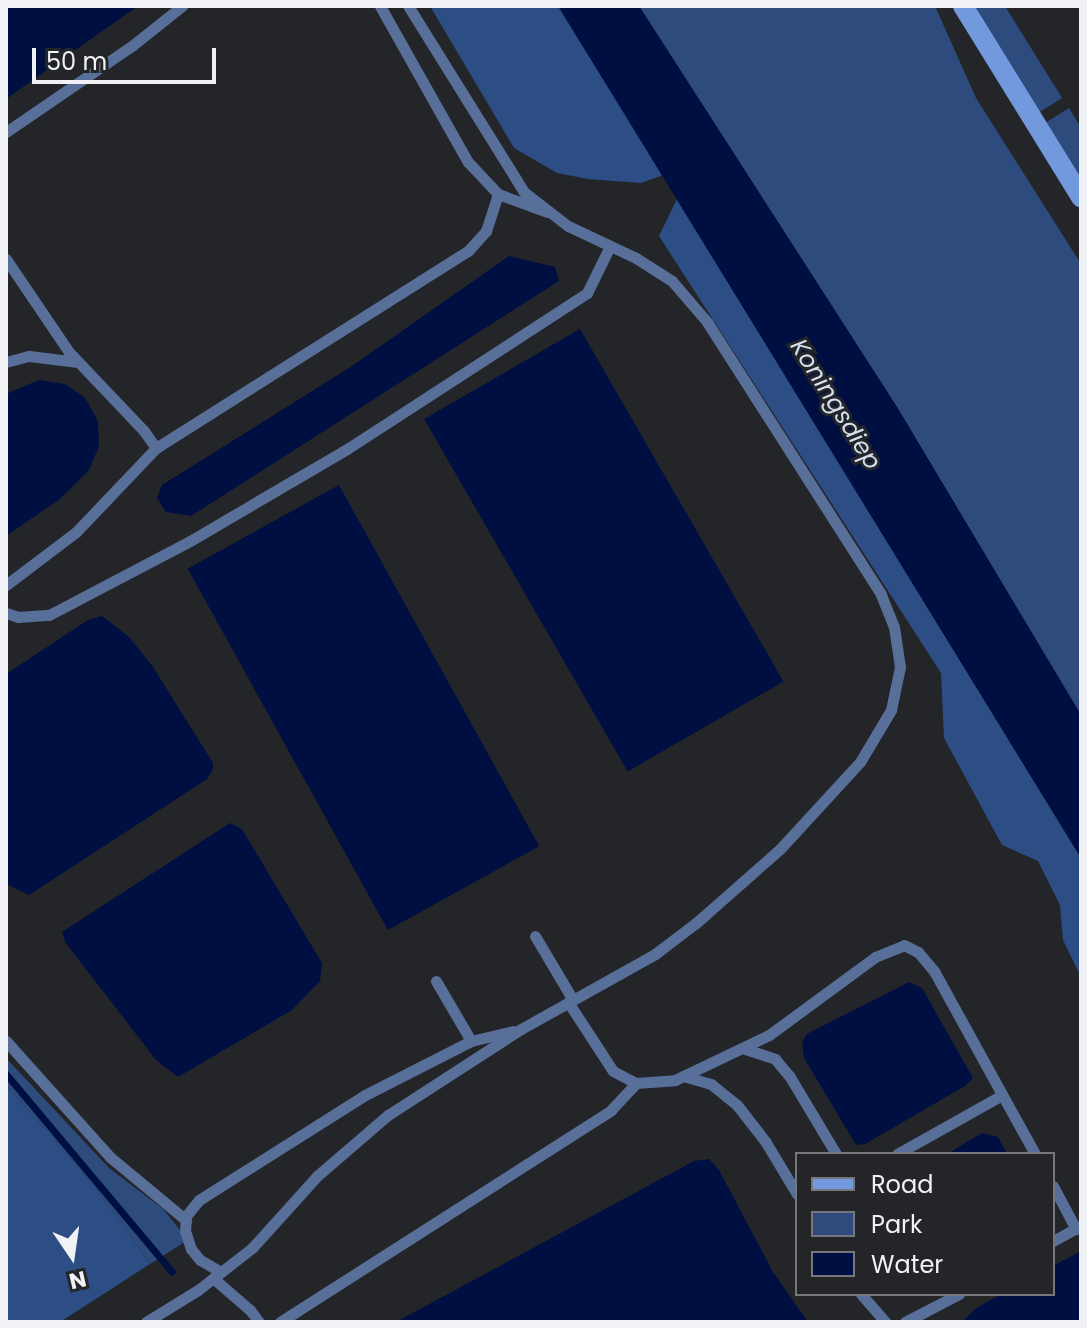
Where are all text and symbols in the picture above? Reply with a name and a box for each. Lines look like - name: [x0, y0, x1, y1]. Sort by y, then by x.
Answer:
- scale bar: [36, 32, 220, 82]
- text: 50 m: [46, 45, 107, 78]
- water label: Koningsdiep: [784, 333, 888, 475]
- legend: [795, 1152, 1055, 1296]
- text: Road: [871, 1168, 933, 1201]
- text: Park: [871, 1208, 922, 1241]
- north arrow: [32, 1216, 112, 1296]
- text: Water: [871, 1248, 943, 1281]
- text: N: [66, 1263, 89, 1297]

